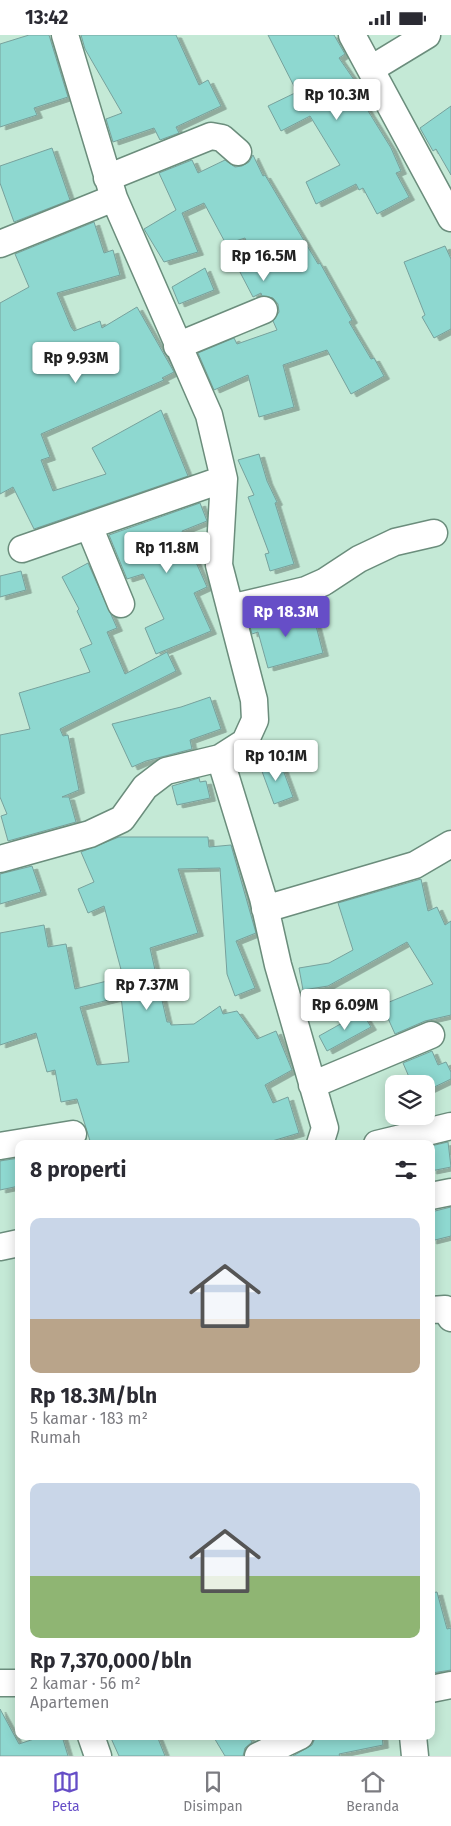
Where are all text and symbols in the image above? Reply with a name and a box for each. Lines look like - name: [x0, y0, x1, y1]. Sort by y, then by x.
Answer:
- text: 13:42: [25, 6, 68, 29]
- pin: Rp 10.3M: [285, 79, 389, 121]
- text: Rp 10.3M: [305, 85, 370, 104]
- pin: Rp 16.5M: [212, 239, 316, 282]
- text: Rp 16.5M: [232, 246, 296, 265]
- pin: Rp 9.93M: [24, 341, 128, 384]
- text: Rp 9.93M: [43, 348, 109, 367]
- pin: Rp 11.8M: [115, 531, 219, 574]
- text: Rp 11.8M: [135, 538, 199, 557]
- pin: Rp 18.3M: [234, 595, 338, 638]
- text: Rp 18.3M: [254, 602, 318, 621]
- pin: Rp 10.1M: [224, 739, 328, 782]
- text: Rp 10.1M: [245, 746, 307, 765]
- pin: Rp 7.37M: [95, 969, 199, 1011]
- text: Rp 7.37M: [115, 975, 179, 994]
- pin: Rp 6.09M: [293, 989, 397, 1031]
- text: Rp 6.09M: [312, 995, 378, 1014]
- map controls: [385, 1075, 435, 1125]
- button: layers: [385, 1075, 435, 1125]
- icon: filters: [392, 1156, 420, 1184]
- text: 8 properti: [30, 1157, 126, 1183]
- icon: home: [180, 1251, 270, 1341]
- text: Rp 18.3M/bln: [30, 1383, 157, 1409]
- text: 5 kamar · 183 m²: [30, 1409, 148, 1428]
- text: Rumah: [30, 1428, 81, 1447]
- icon: home: [180, 1516, 270, 1606]
- text: Rp 7,370,000/bln: [30, 1648, 192, 1674]
- text: 2 kamar · 56 m²: [30, 1674, 141, 1693]
- text: Apartemen: [30, 1693, 109, 1712]
- tab: Peta: [52, 1768, 80, 1815]
- tab: Disimpan: [183, 1768, 243, 1815]
- tab: Beranda: [346, 1768, 399, 1815]

